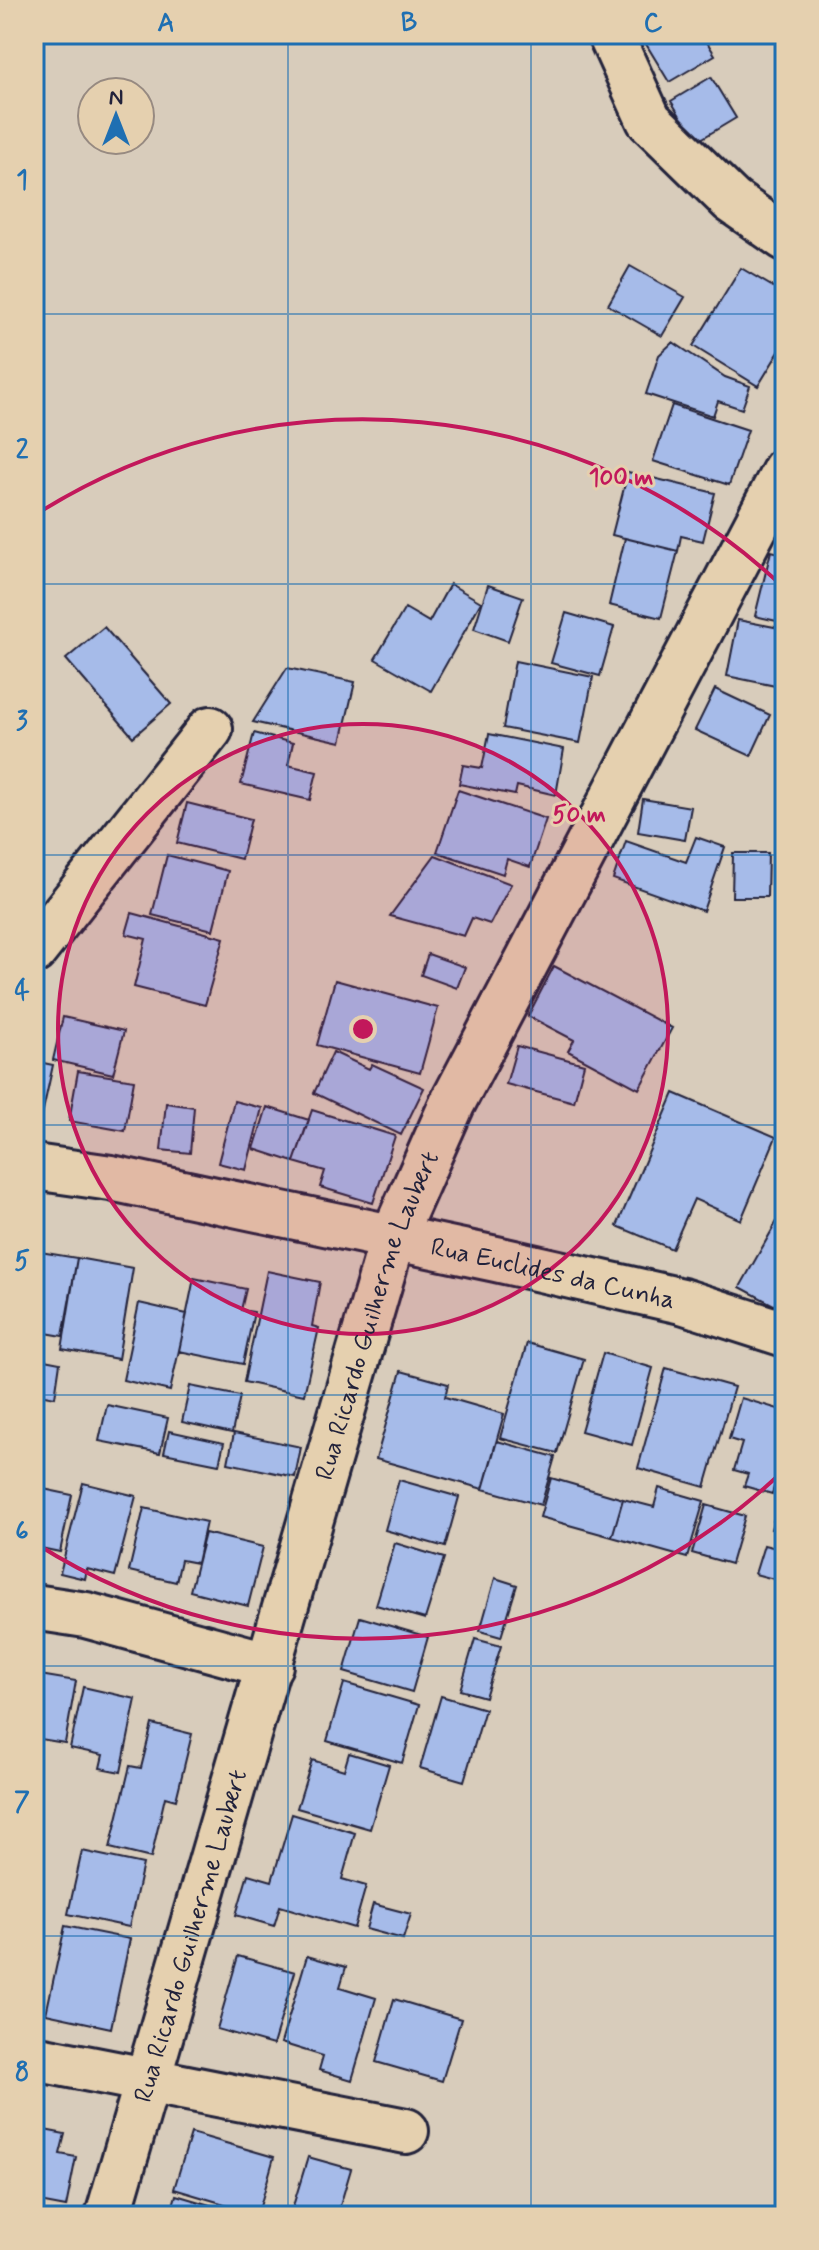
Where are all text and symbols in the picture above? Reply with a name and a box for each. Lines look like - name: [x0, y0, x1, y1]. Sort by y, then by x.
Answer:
- text: A: [157, 7, 175, 41]
- text: B: [401, 7, 417, 41]
- text: C: [644, 7, 663, 41]
- north arrow: [76, 76, 156, 156]
- text: N: [109, 84, 123, 112]
- text: 1: [16, 164, 28, 198]
- text: 2: [16, 434, 29, 468]
- text: 100 m: [589, 463, 653, 494]
- text: 3: [16, 705, 28, 739]
- text: 50 m: [552, 800, 606, 831]
- text: 4: [14, 975, 30, 1009]
- centre of rings: [349, 1015, 377, 1043]
- street label: Rua Ricardo Guilherme Laubert: [308, 1146, 448, 1484]
- street label: Rua Euclides da Cunha: [427, 1231, 678, 1318]
- text: 5: [14, 1245, 30, 1279]
- text: 6: [15, 1515, 29, 1549]
- street label: Rua Ricardo Guilherme Laubert: [127, 1766, 256, 2107]
- text: 7: [14, 1786, 30, 1820]
- text: 8: [15, 2056, 29, 2090]

